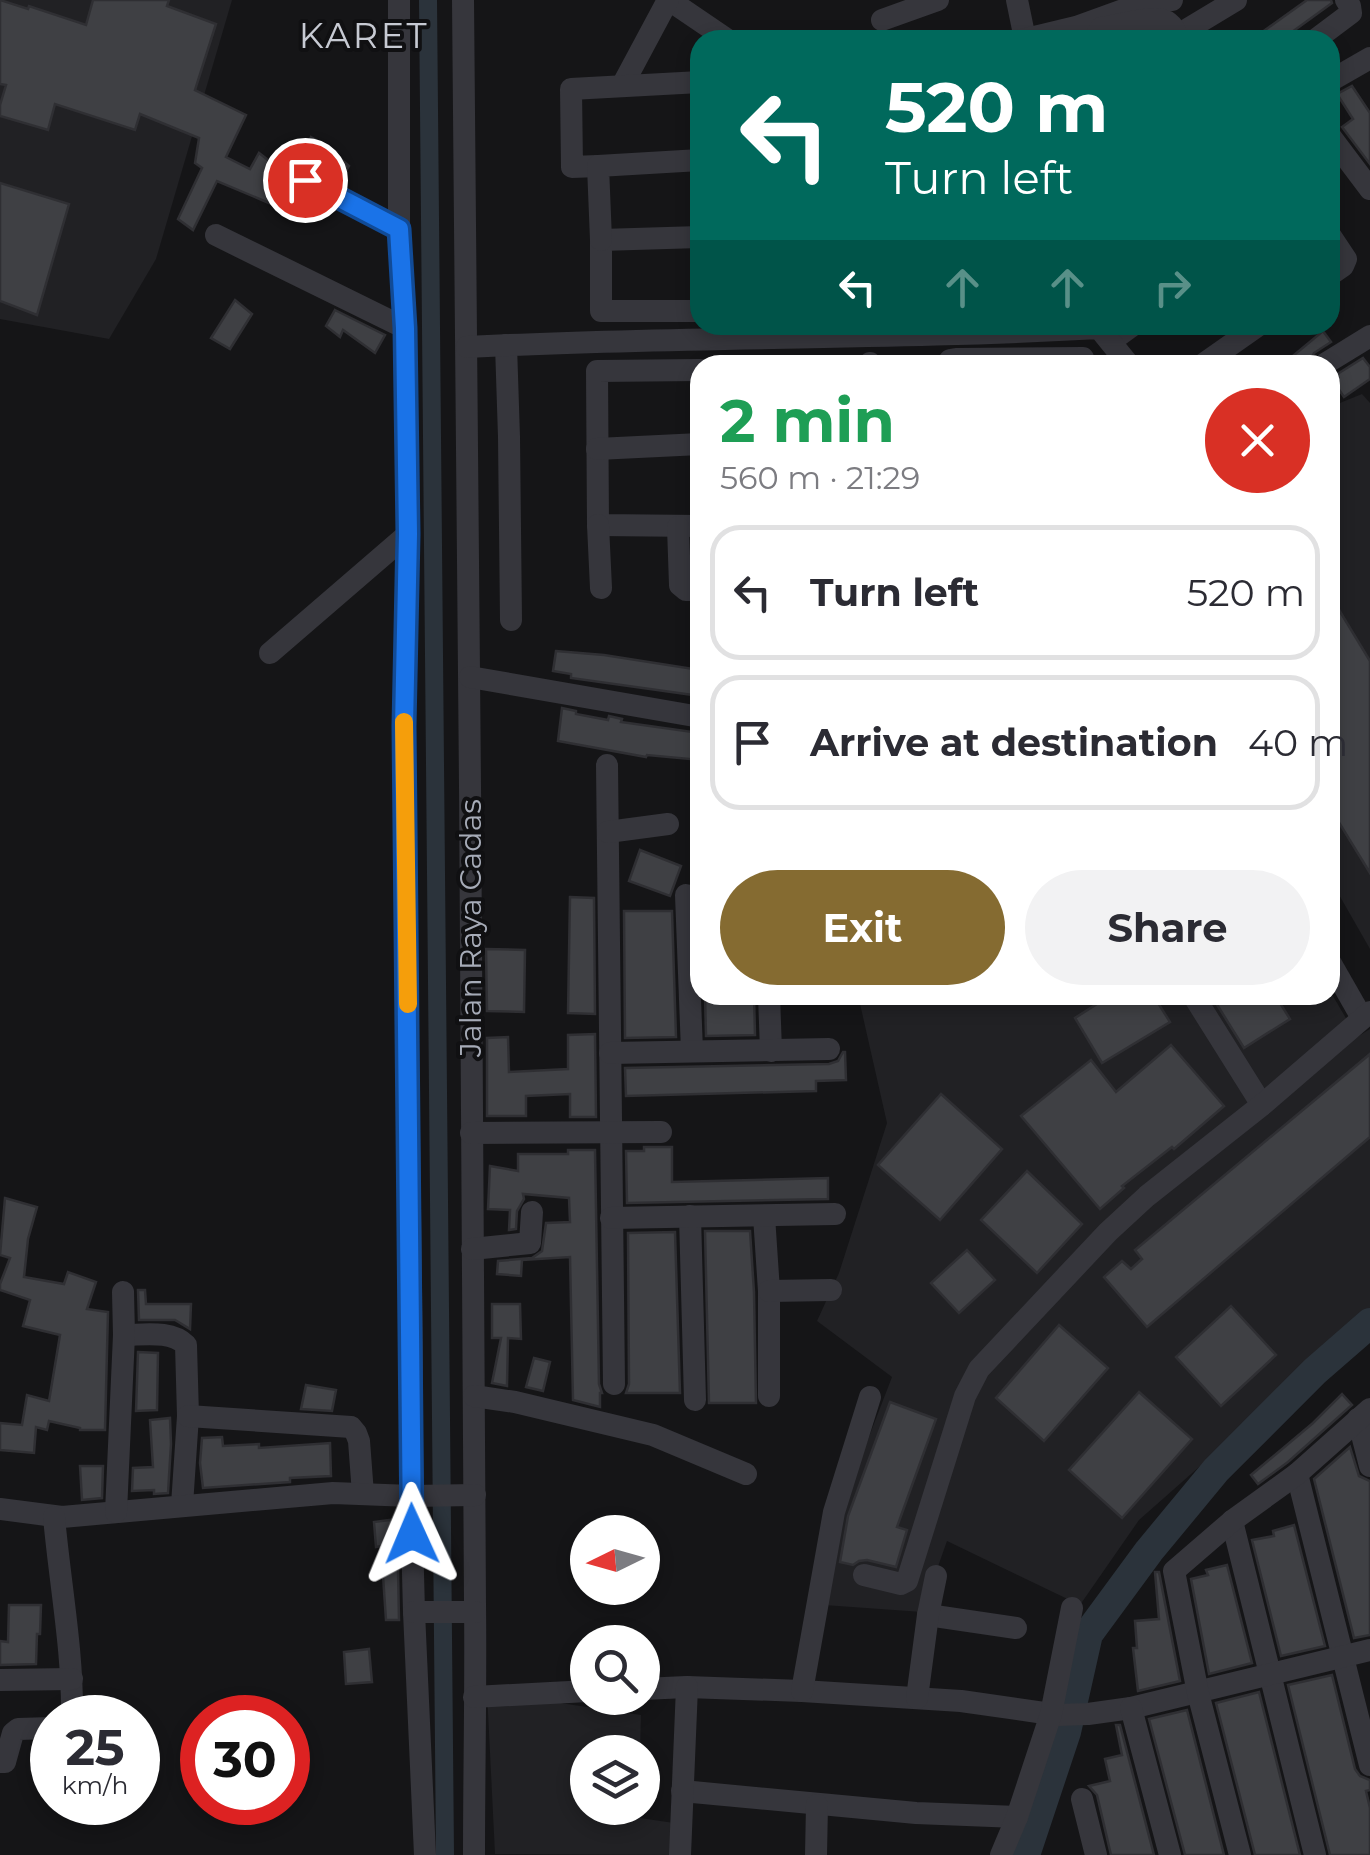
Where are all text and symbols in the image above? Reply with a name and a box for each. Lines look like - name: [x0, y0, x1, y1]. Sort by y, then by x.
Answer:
- district label: KARET: [299, 14, 429, 57]
- text: 520 m: [885, 64, 1108, 150]
- icon: left: [720, 70, 850, 200]
- pin: [263, 138, 348, 223]
- text: Turn left: [885, 150, 1073, 205]
- icon: arrive: [278, 153, 333, 208]
- icon: left: [830, 260, 885, 315]
- icon: ahead: [935, 260, 990, 315]
- icon: ahead: [1040, 260, 1095, 315]
- icon: right: [1145, 260, 1200, 315]
- text: 2 min: [720, 384, 895, 457]
- button: close: [1205, 388, 1310, 493]
- text: 560 m · 21:29: [720, 458, 920, 497]
- icon: left: [725, 565, 780, 620]
- text: Turn left: [810, 569, 979, 616]
- text: 520 m: [1187, 569, 1305, 616]
- icon: arrive: [725, 715, 780, 770]
- text: Arrive at destination: [810, 719, 1218, 766]
- text: 40 m: [1248, 719, 1348, 766]
- street label: Jalan Raya Cadas: [452, 799, 489, 1058]
- button: Exit: [720, 870, 1005, 985]
- button: Share: [1025, 870, 1310, 985]
- position arrow: [360, 1482, 464, 1586]
- north arrow: [570, 1515, 660, 1605]
- map controls: [570, 1515, 660, 1825]
- button: search: [570, 1625, 660, 1715]
- speed limit sign: 30: [180, 1695, 310, 1825]
- text: 25: [65, 1717, 125, 1778]
- button: layers: [570, 1735, 660, 1825]
- text: km/h: [62, 1770, 128, 1800]

